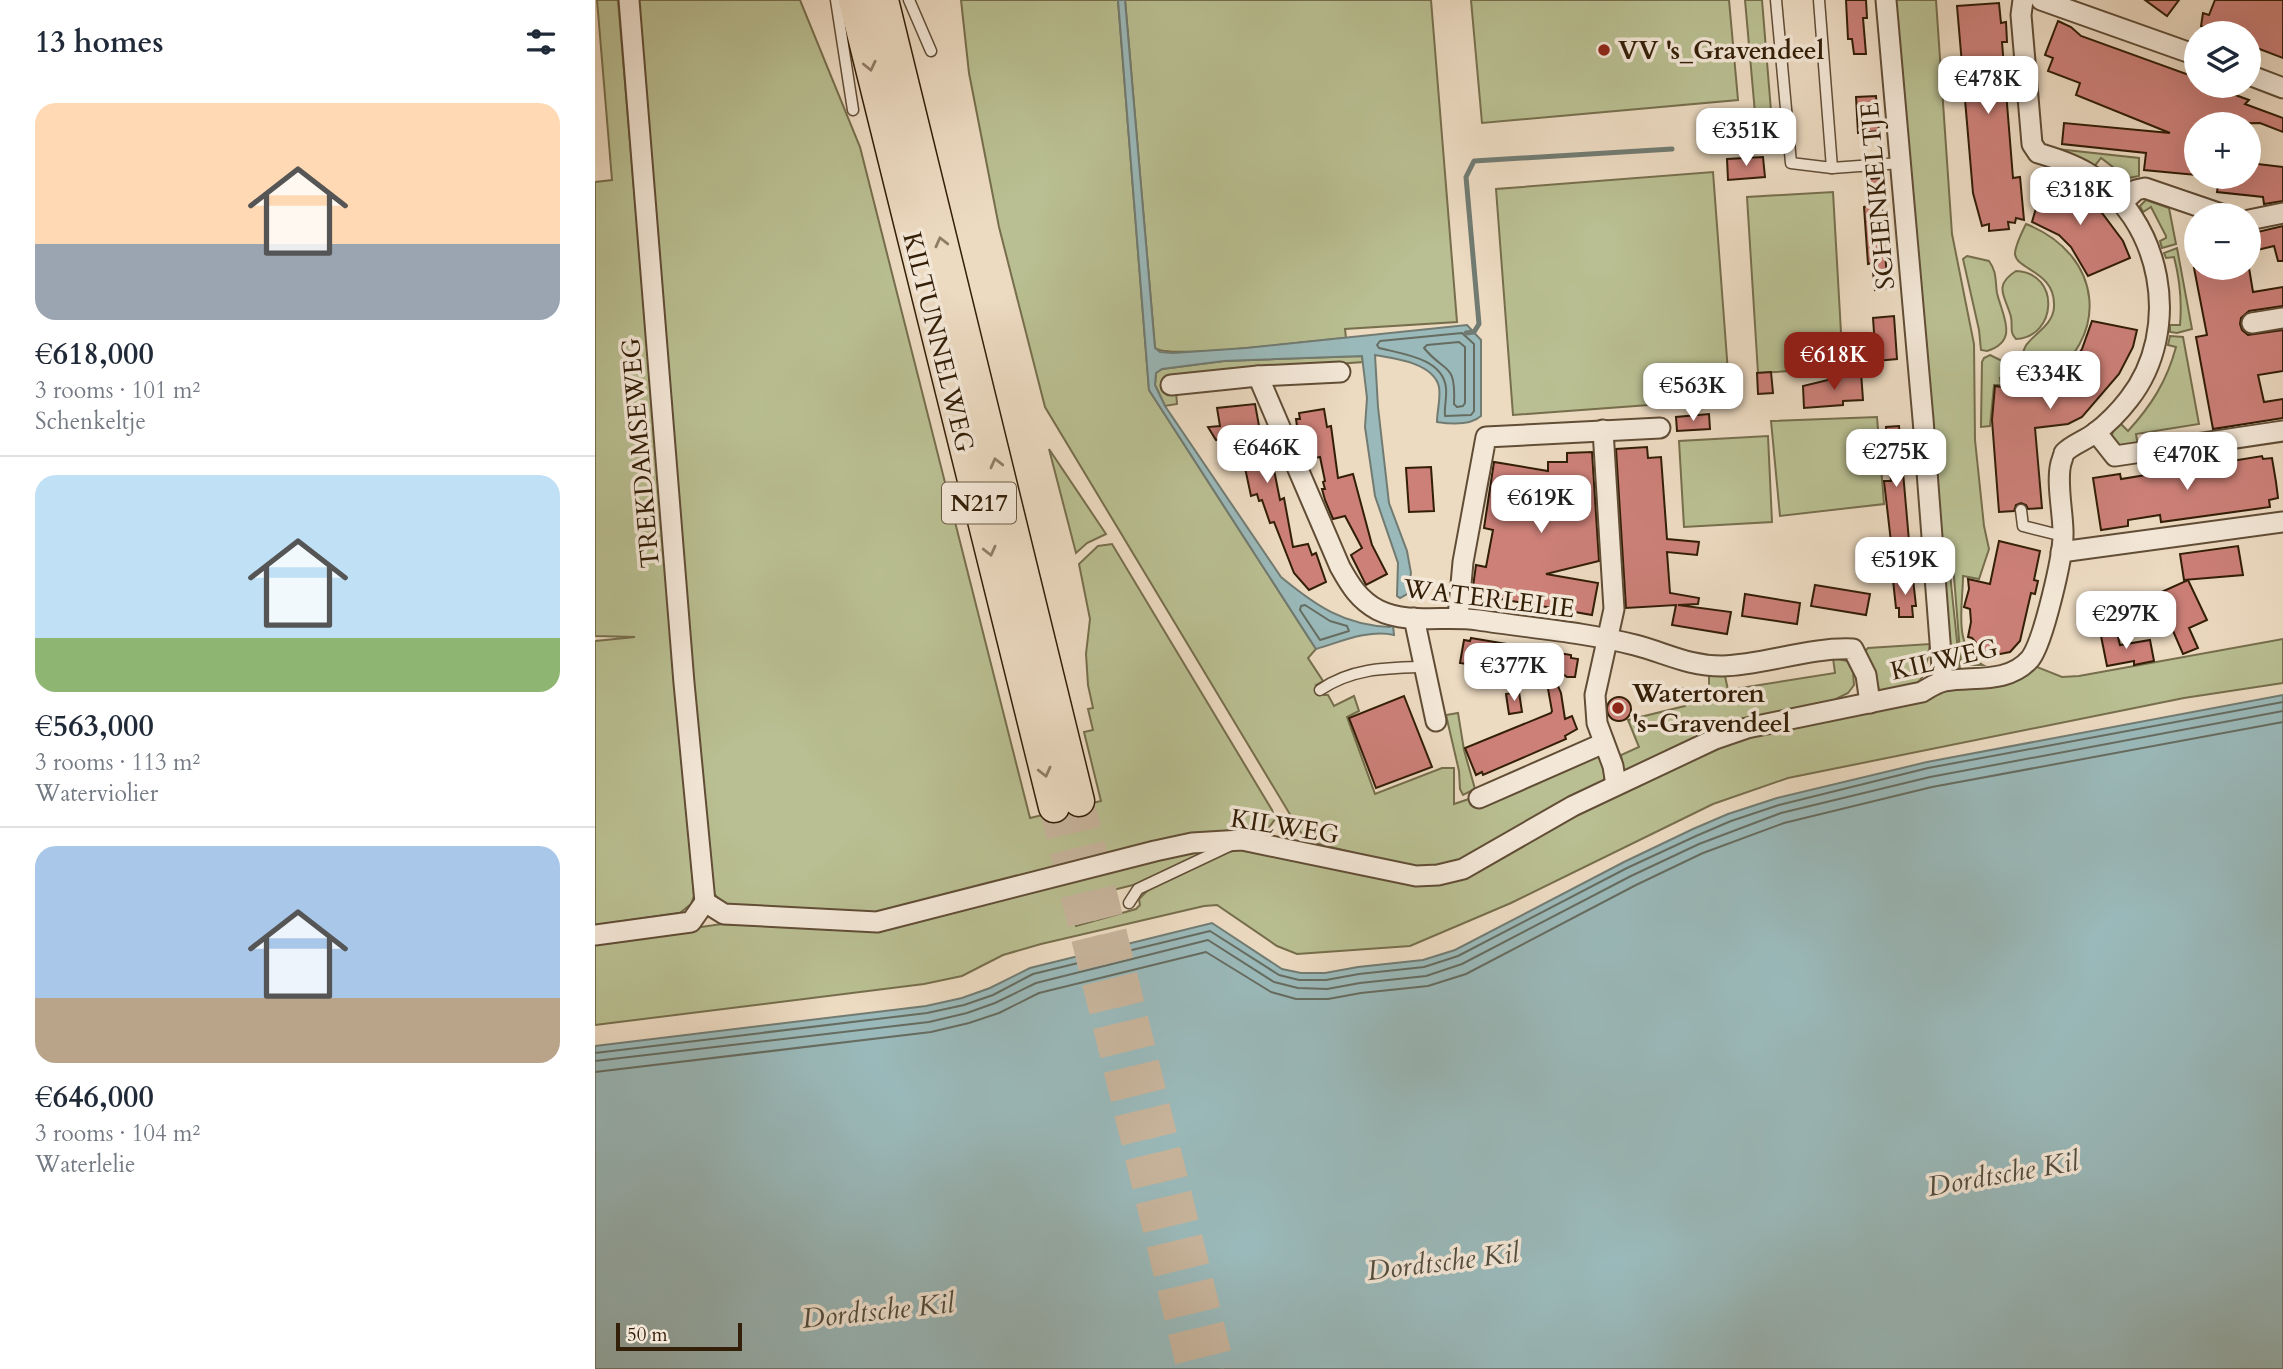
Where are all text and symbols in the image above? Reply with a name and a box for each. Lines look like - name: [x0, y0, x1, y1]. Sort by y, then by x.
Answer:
- map controls: [2184, 21, 2261, 280]
- button: layers: [2184, 21, 2261, 98]
- text: 13 homes: [35, 22, 164, 63]
- icon: filters: [522, 23, 560, 61]
- place label: VV 's_Gravendeel: [1618, 33, 1825, 68]
- marker: VV 's_Gravendeel: [1596, 42, 1612, 58]
- pin: €478K: [1939, 57, 2037, 116]
- one-way arrow: [862, 60, 876, 72]
- text: €478K: [1954, 63, 2022, 94]
- street label: SCHENKELTJE: [1852, 101, 1903, 291]
- pin: €351K: [1697, 108, 1795, 168]
- button: +: [2184, 112, 2261, 189]
- text: €351K: [1712, 115, 1780, 146]
- icon: home: [235, 148, 361, 274]
- pin: €318K: [2031, 168, 2129, 227]
- text: €318K: [2046, 174, 2114, 205]
- button: −: [2184, 203, 2261, 280]
- street label: KILTUNNELWEG: [894, 228, 983, 456]
- one-way arrow: [935, 236, 949, 248]
- pin: €618K: [1785, 332, 1883, 392]
- text: €618,000: [35, 334, 154, 375]
- street label: TREKDAMSEWEG: [613, 336, 668, 570]
- text: €618K: [1800, 339, 1868, 370]
- pin: €334K: [2001, 352, 2099, 411]
- text: €334K: [2016, 358, 2084, 389]
- pin: €563K: [1644, 364, 1742, 423]
- text: €563K: [1659, 370, 1727, 401]
- text: 3 rooms · 101 m²: [35, 375, 200, 406]
- text: Schenkeltje: [35, 406, 146, 437]
- pin: €646K: [1218, 426, 1316, 485]
- pin: €275K: [1847, 430, 1945, 489]
- text: €646K: [1233, 432, 1301, 463]
- pin: €470K: [2138, 433, 2236, 492]
- text: €275K: [1862, 436, 1930, 467]
- text: €470K: [2153, 439, 2221, 470]
- one-way arrow: [990, 457, 1004, 469]
- pin: €619K: [1492, 476, 1590, 535]
- road number: N217: [942, 482, 1016, 524]
- text: €619K: [1507, 482, 1575, 513]
- icon: home: [235, 520, 361, 646]
- pin: €519K: [1856, 538, 1954, 597]
- text: €519K: [1871, 544, 1939, 575]
- one-way arrow: [982, 545, 996, 557]
- street label: WATERLELIE: [1400, 570, 1577, 626]
- pin: €297K: [2077, 592, 2175, 651]
- text: €297K: [2092, 598, 2160, 629]
- street label: KILWEG: [1887, 630, 2001, 689]
- pin: €377K: [1465, 644, 1563, 703]
- text: €377K: [1480, 650, 1548, 681]
- place label: Watertoren 's-Gravendeel: [1631, 676, 1791, 741]
- marker: Watertoren 's-Gravendeel: [1610, 700, 1626, 716]
- text: €563,000: [35, 706, 154, 747]
- text: 3 rooms · 113 m²: [35, 747, 200, 778]
- one-way arrow: [1037, 766, 1051, 778]
- text: Waterviolier: [35, 778, 158, 809]
- street label: KILWEG: [1228, 801, 1342, 852]
- icon: home: [235, 891, 361, 1017]
- text: €646,000: [35, 1077, 154, 1118]
- text: 3 rooms · 104 m²: [35, 1118, 200, 1149]
- water label: Dordtsche Kil: [1924, 1142, 2083, 1206]
- text: Waterlelie: [35, 1149, 136, 1180]
- water label: Dordtsche Kil: [1365, 1234, 1523, 1290]
- water label: Dordtsche Kil: [800, 1284, 958, 1338]
- scale bar: [616, 1320, 742, 1352]
- text: 50 m: [627, 1322, 668, 1348]

